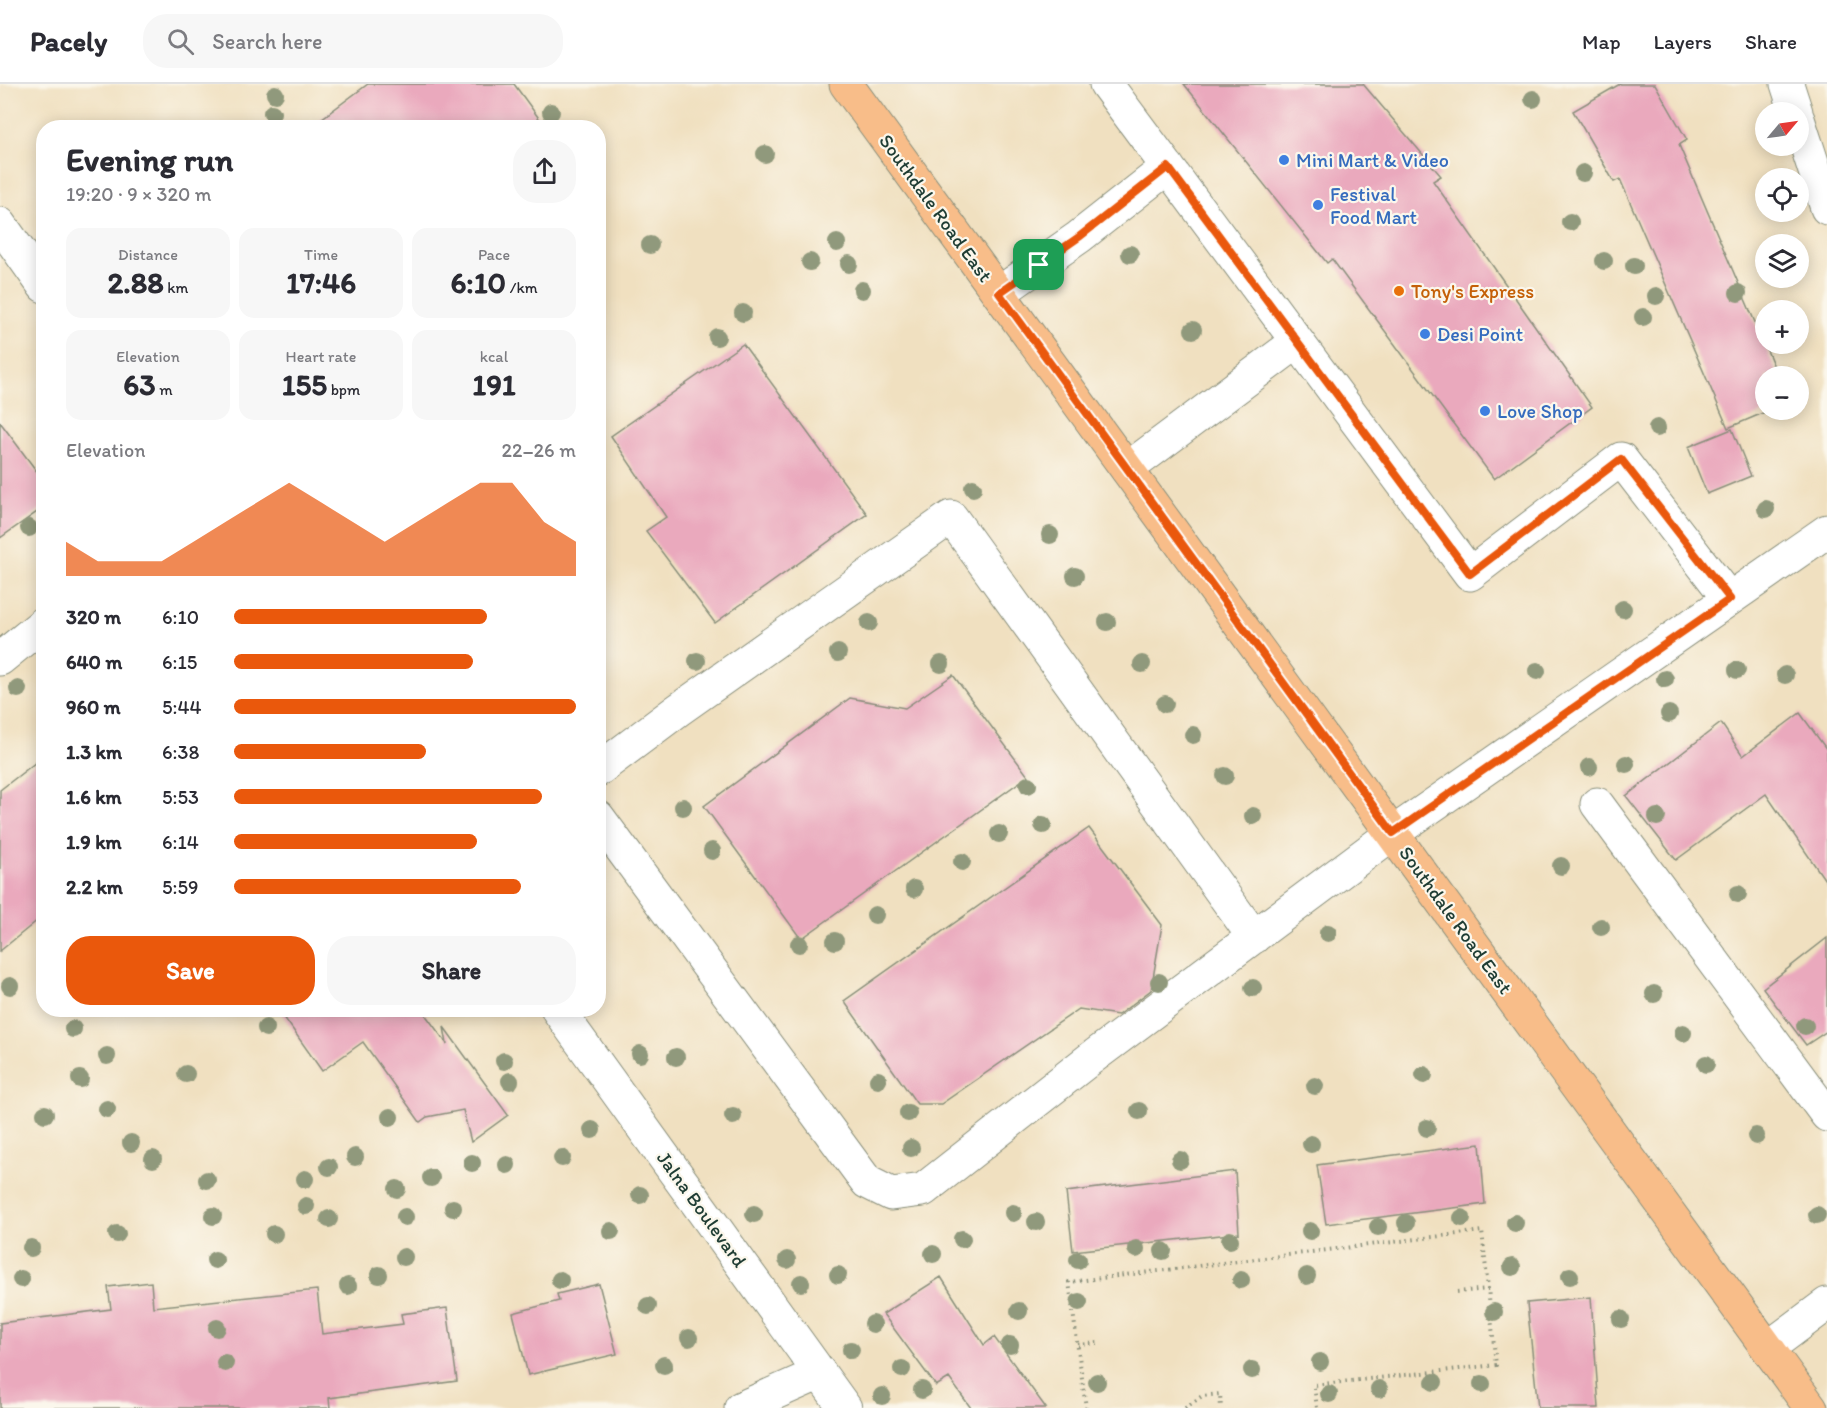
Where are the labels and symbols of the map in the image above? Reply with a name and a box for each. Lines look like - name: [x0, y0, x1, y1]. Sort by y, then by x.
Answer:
- north arrow: [1755, 102, 1809, 156]
- street label: Southdale Road East: [874, 129, 998, 287]
- place label: Mini Mart & Video: [1296, 148, 1449, 172]
- marker: Mini Mart & Video: [1277, 153, 1291, 167]
- place label: Festival Food Mart: [1330, 182, 1417, 229]
- marker: Festival Food Mart: [1311, 198, 1325, 212]
- pin: [1013, 239, 1064, 290]
- place label: Tony's Express: [1411, 279, 1534, 303]
- marker: Tony's Express: [1392, 284, 1406, 298]
- place label: Desi Point: [1437, 322, 1523, 346]
- marker: Desi Point: [1418, 327, 1432, 341]
- place label: Love Shop: [1497, 399, 1583, 423]
- marker: Love Shop: [1478, 404, 1492, 418]
- street label: Southdale Road East: [1394, 841, 1518, 999]
- street label: Jalna Boulevard: [652, 1146, 752, 1272]

